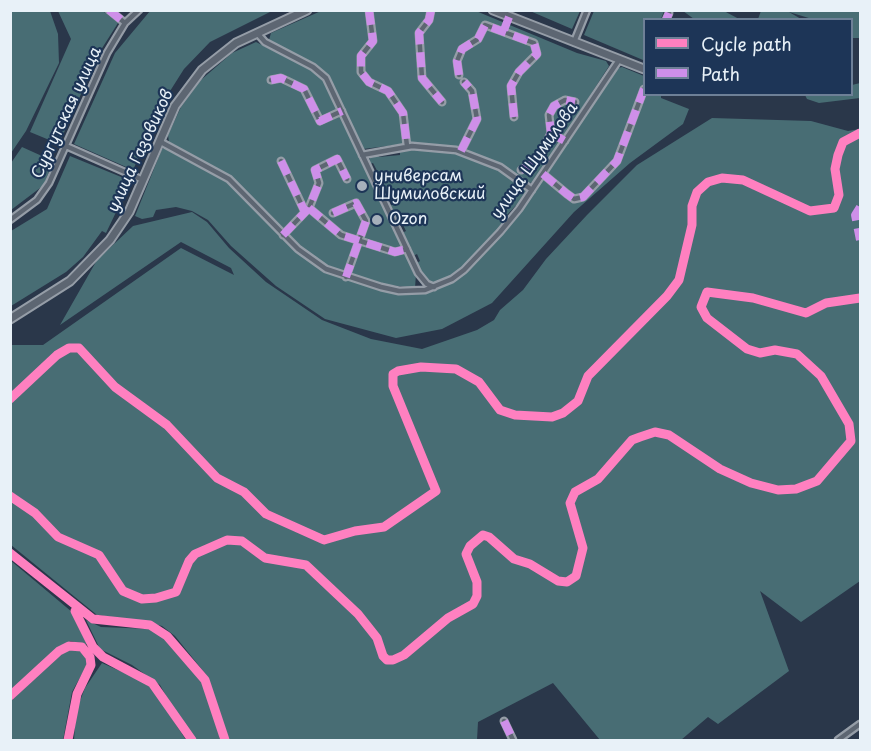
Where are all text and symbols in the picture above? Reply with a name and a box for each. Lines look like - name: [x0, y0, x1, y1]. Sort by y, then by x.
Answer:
- legend: [643, 18, 853, 96]
- text: Cycle path: [701, 30, 792, 57]
- street label: Сургутская улица: [28, 44, 106, 182]
- text: Path: [701, 60, 740, 87]
- street label: улица Газовиков: [104, 87, 178, 215]
- street label: улица Шумилова: [488, 99, 582, 223]
- place label: универсам Шумиловский: [374, 167, 485, 205]
- marker: универсам Шумиловский: [355, 179, 369, 193]
- place label: Ozon: [389, 210, 427, 230]
- marker: Ozon: [370, 213, 384, 227]

